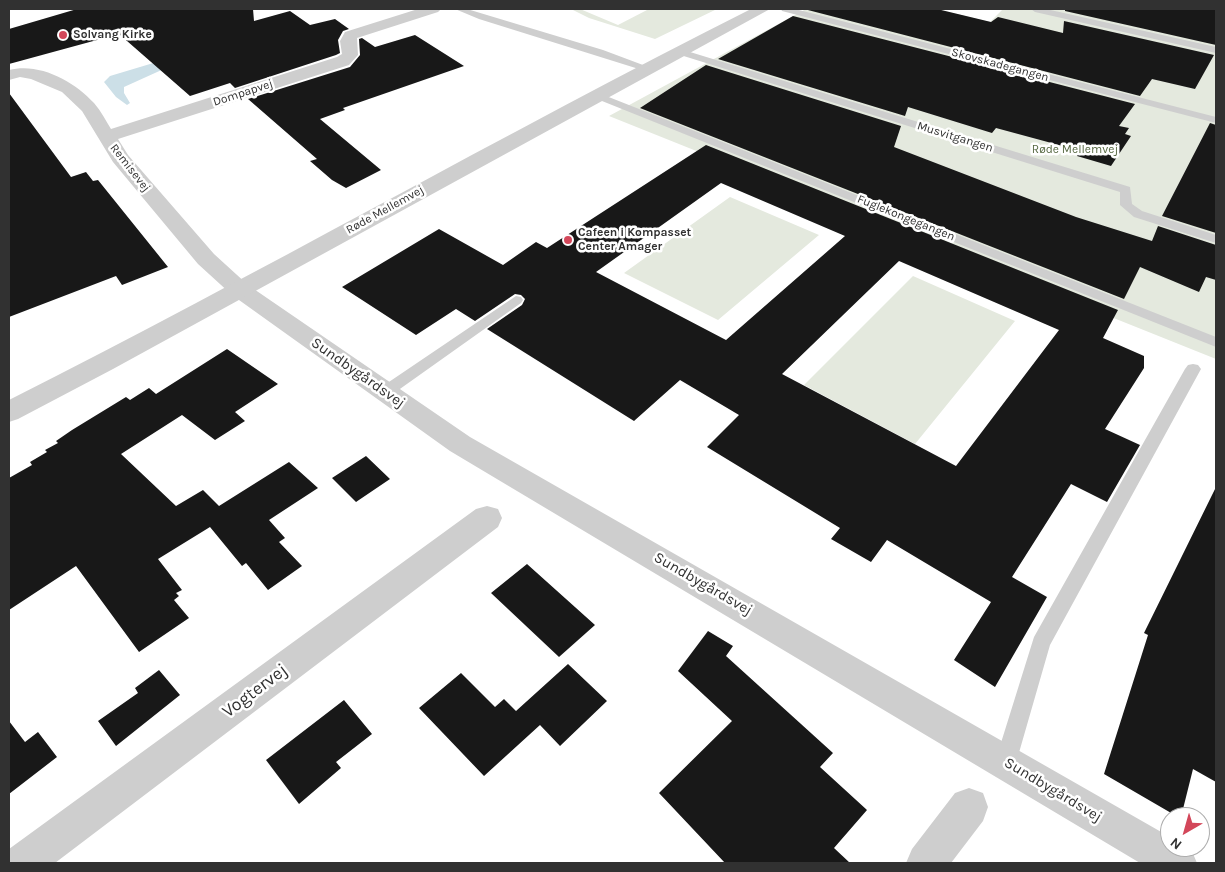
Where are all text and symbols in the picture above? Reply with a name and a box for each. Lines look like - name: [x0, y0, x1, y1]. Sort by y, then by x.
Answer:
- place label: Solvang Kirke: [73, 28, 152, 42]
- marker: Solvang Kirke: [57, 29, 69, 41]
- street label: Skovskadegangen: [950, 45, 1050, 85]
- street label: Dompapvej: [211, 77, 275, 109]
- street label: Musvitgangen: [915, 119, 995, 155]
- street label: Remisevej: [107, 141, 153, 195]
- park label: Røde Mellemvej: [1032, 143, 1118, 157]
- street label: Røde Mellemvej: [344, 183, 426, 237]
- street label: Fuglekongegangen: [855, 192, 957, 244]
- place label: Cafeen i Kompasset Center Amager: [578, 226, 691, 254]
- marker: Cafeen i Kompasset Center Amager: [562, 234, 574, 246]
- street label: Sundbygårdsvej: [307, 334, 409, 412]
- street label: Sundbygårdsvej: [651, 549, 755, 619]
- street label: Vogtervej: [218, 660, 292, 722]
- street label: Sundbygårdsvej: [1001, 754, 1105, 826]
- north arrow: [1160, 807, 1210, 857]
- text: N: [1167, 834, 1185, 853]

